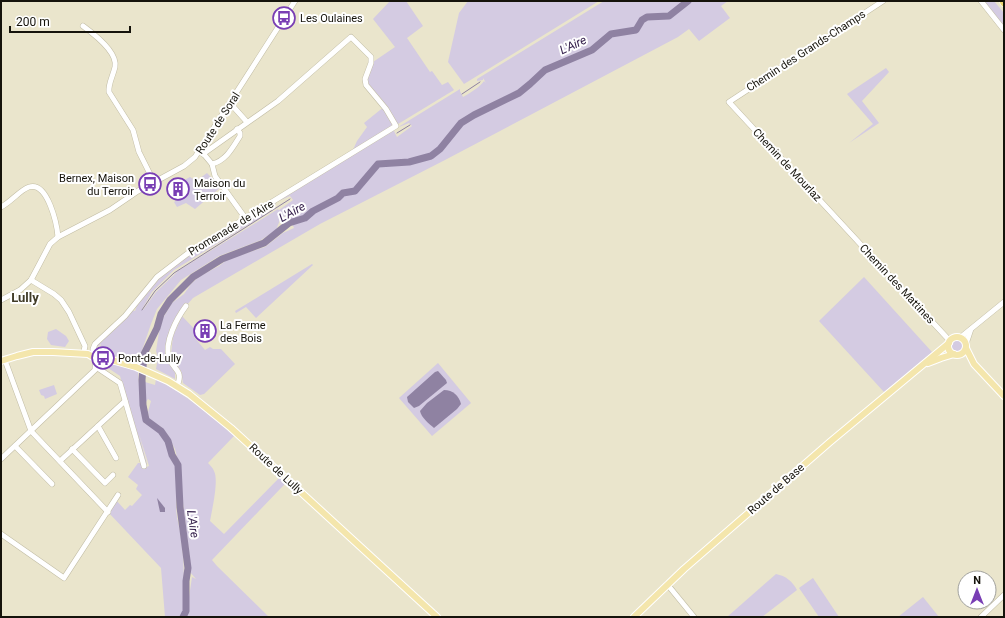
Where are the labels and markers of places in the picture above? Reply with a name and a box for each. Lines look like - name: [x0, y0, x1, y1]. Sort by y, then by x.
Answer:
- bus stop icon: Les Oulaines: [271, 5, 297, 31]
- place label: Les Oulaines: [300, 12, 363, 25]
- bus stop icon: Bernex, Maison du Terroir: [137, 171, 163, 197]
- place label: Bernex, Maison du Terroir: [59, 172, 134, 198]
- building icon: Maison du Terroir: [165, 176, 191, 202]
- place label: Maison du Terroir: [194, 177, 245, 203]
- building icon: La Ferme des Bois: [192, 318, 218, 344]
- place label: La Ferme des Bois: [220, 319, 266, 345]
- bus stop icon: Pont-de-Lully: [90, 345, 116, 371]
- place label: Pont-de-Lully: [118, 352, 182, 365]

